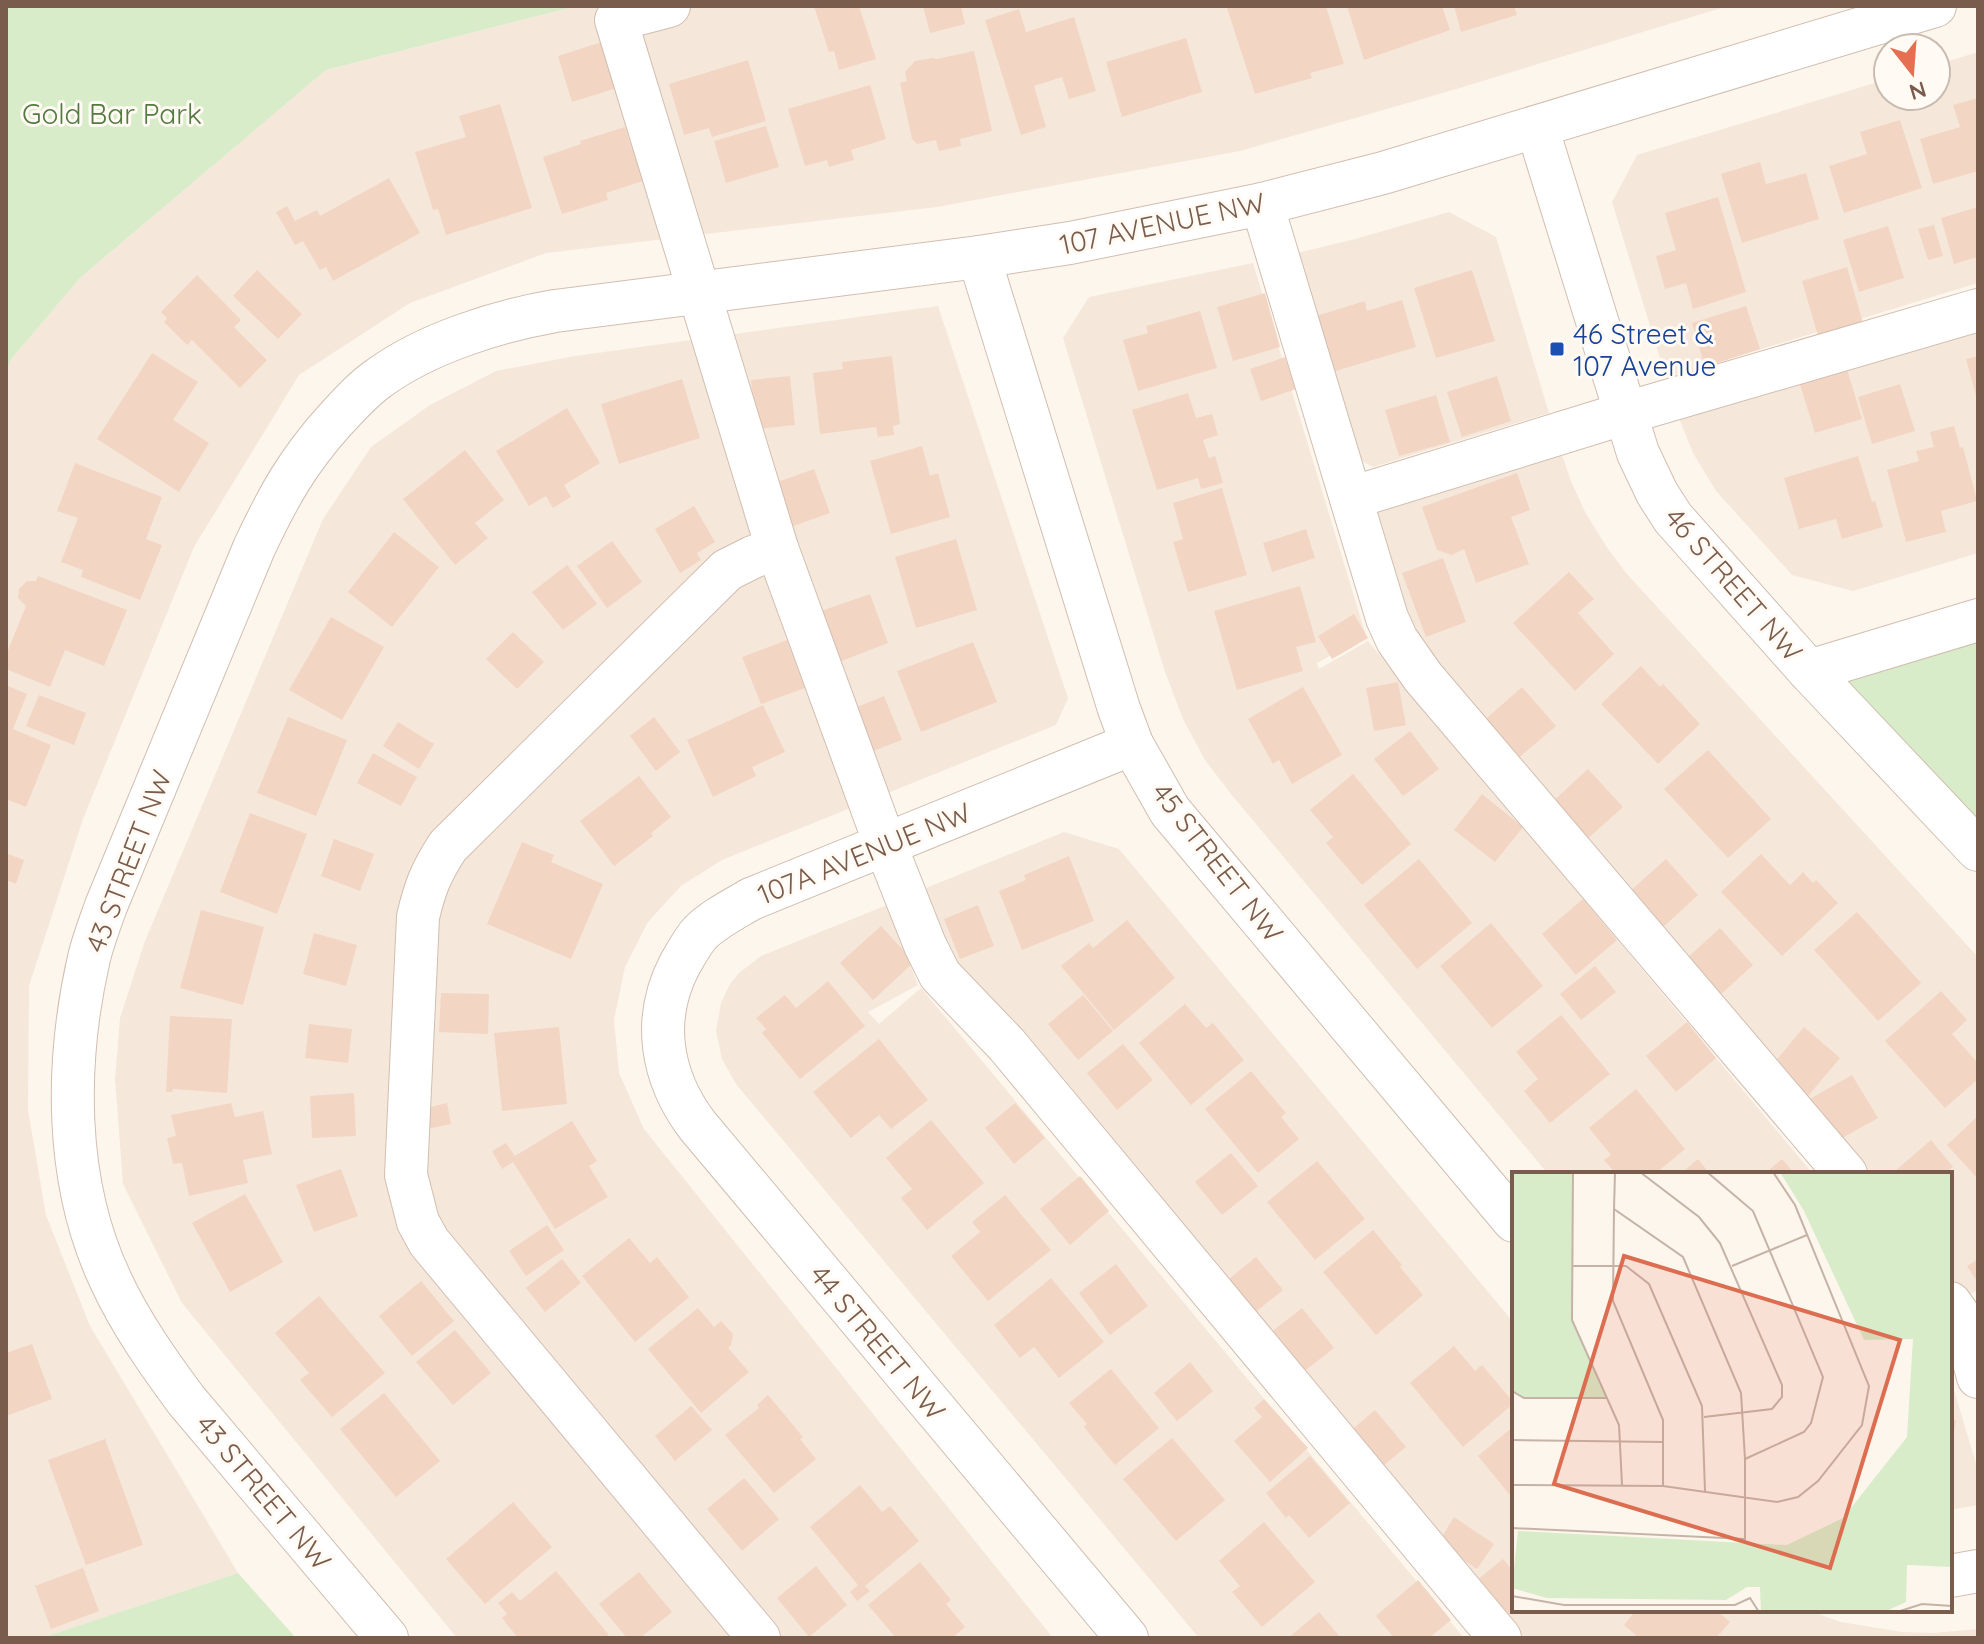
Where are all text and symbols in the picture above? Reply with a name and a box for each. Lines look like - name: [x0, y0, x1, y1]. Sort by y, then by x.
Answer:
- north arrow: [1872, 32, 1952, 112]
- text: N: [1906, 75, 1930, 107]
- park label: Gold Bar Park: [22, 96, 202, 131]
- street label: 107 AVENUE NW: [1056, 184, 1268, 262]
- place label: 46 Street & 107 Avenue: [1573, 316, 1716, 383]
- marker: 46 Street & 107 Avenue: [1548, 340, 1566, 358]
- street label: 46 STREET NW: [1658, 500, 1810, 668]
- street label: 43 STREET NW: [77, 765, 179, 957]
- street label: 45 STREET NW: [1145, 775, 1291, 949]
- street label: 107A AVENUE NW: [752, 794, 976, 912]
- inset map: [1512, 1172, 1952, 1612]
- street label: 44 STREET NW: [803, 1257, 953, 1427]
- street label: 43 STREET NW: [189, 1407, 339, 1577]

